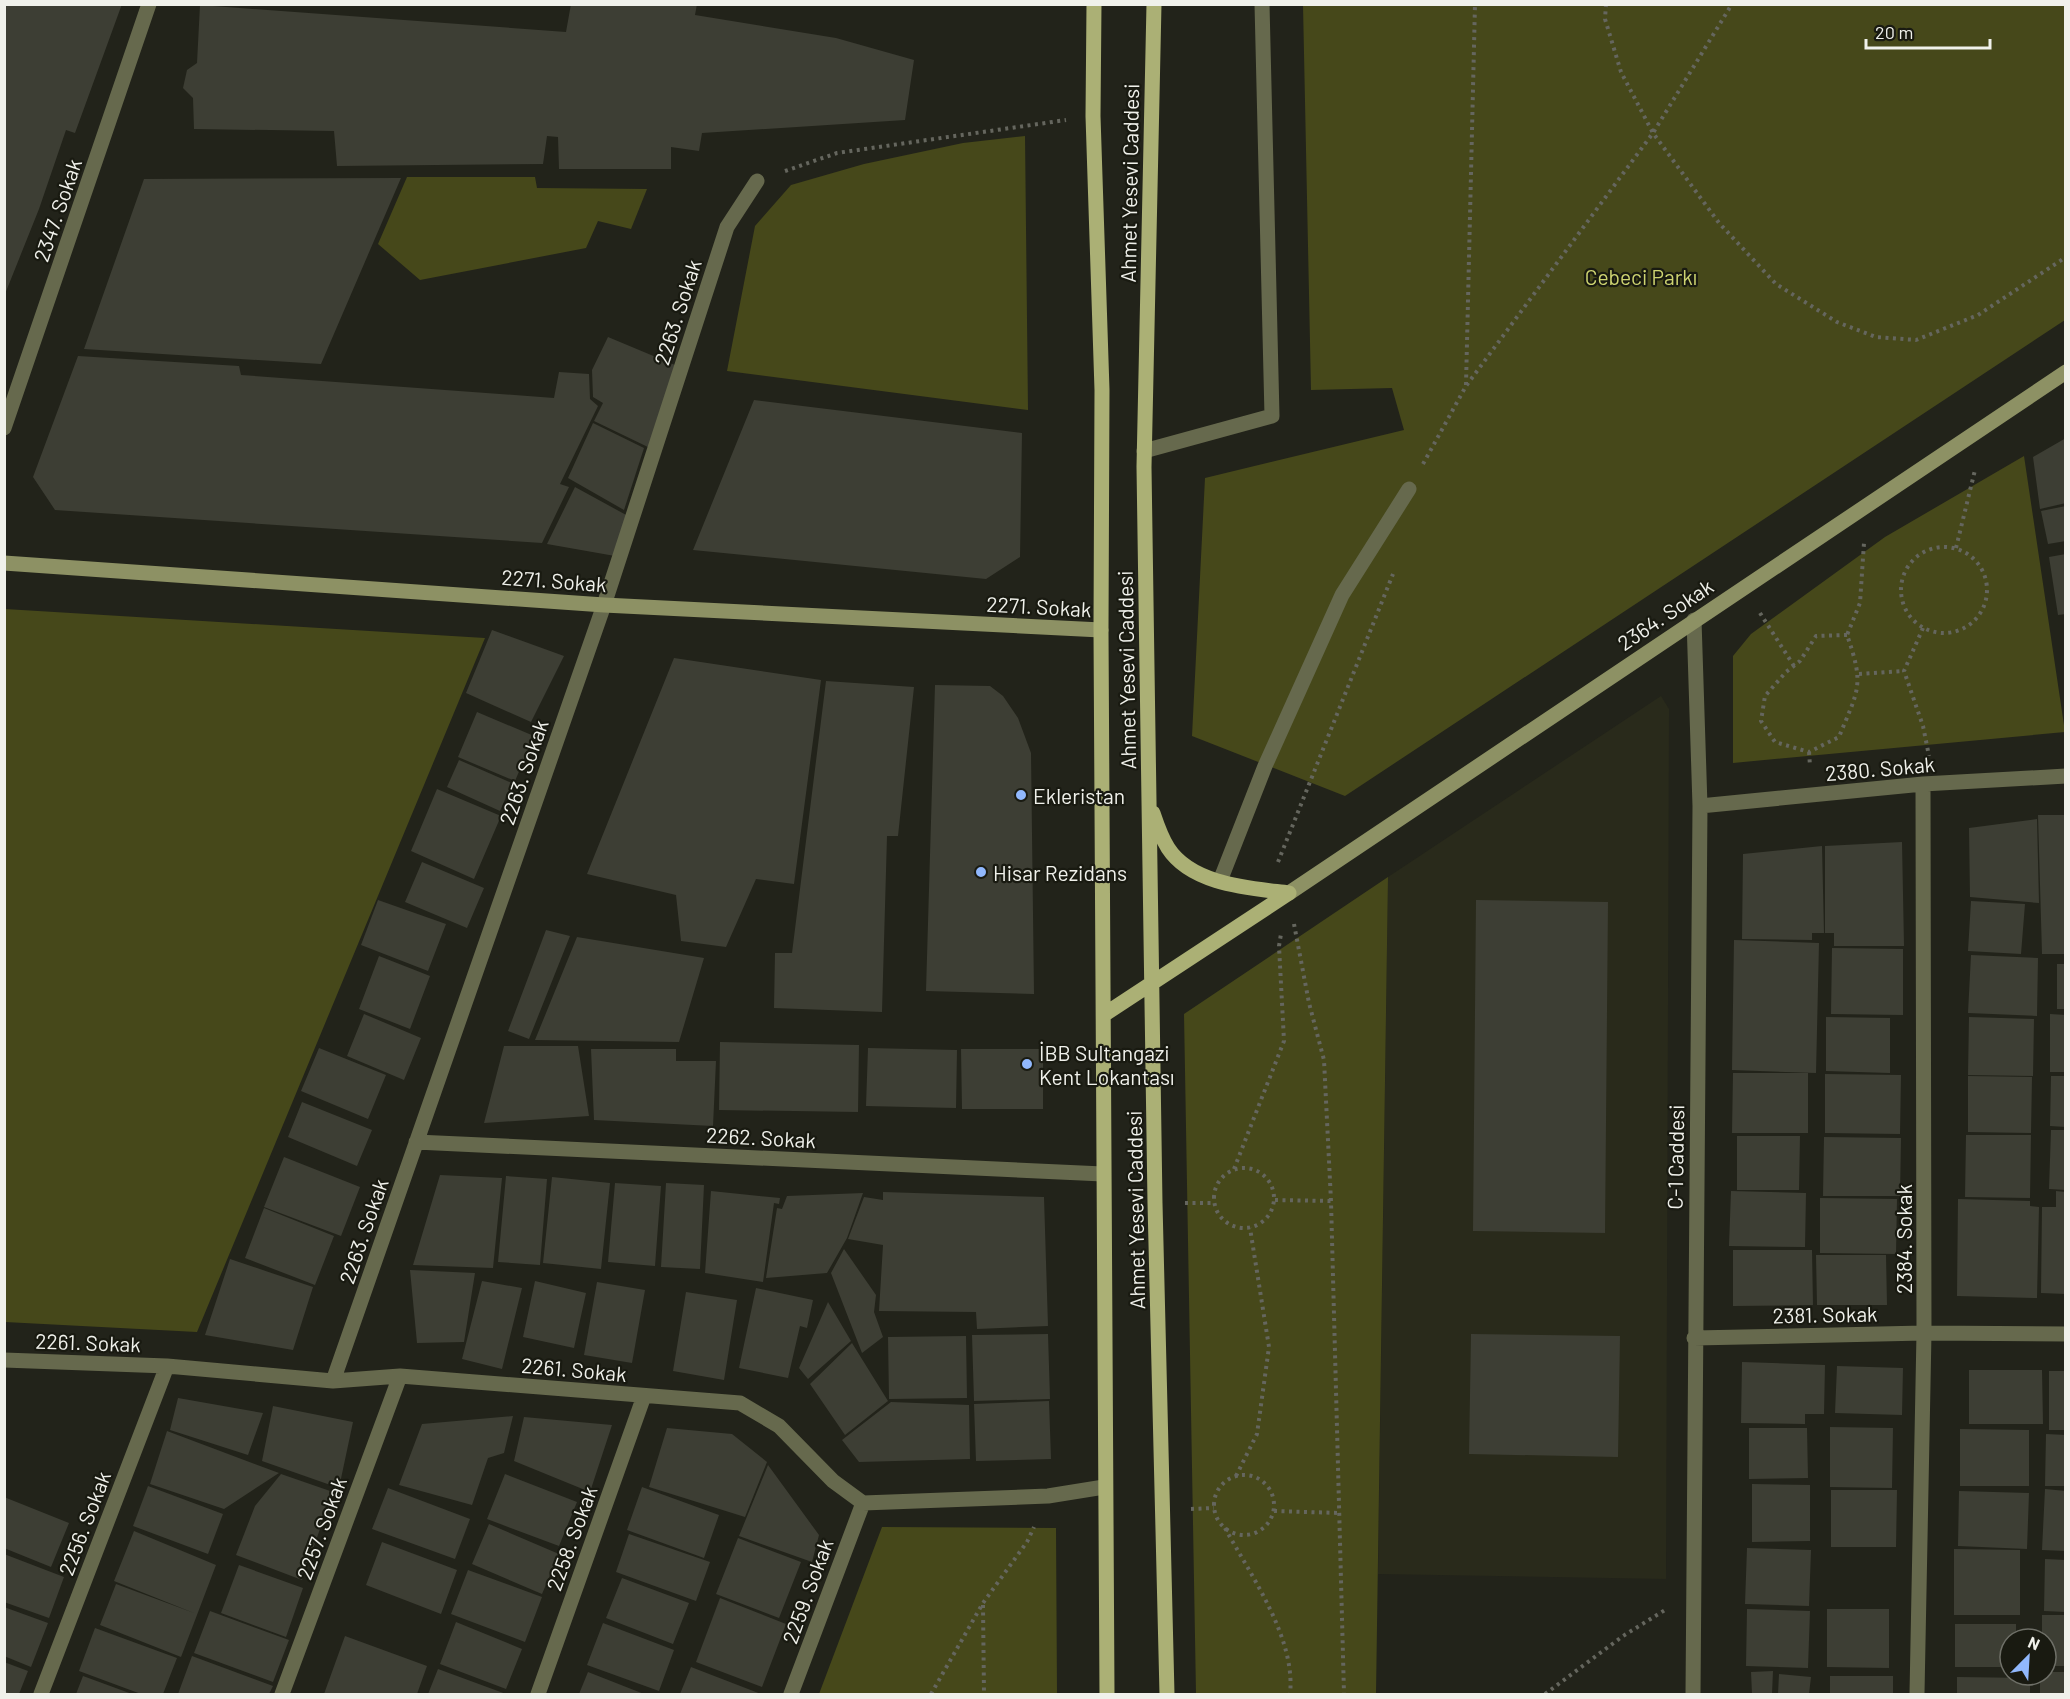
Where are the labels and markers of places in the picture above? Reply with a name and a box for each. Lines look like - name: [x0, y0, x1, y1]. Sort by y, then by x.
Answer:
- place label: Ekleristan: [1033, 783, 1125, 808]
- marker: Ekleristan: [1014, 788, 1028, 802]
- place label: Hisar Rezidans: [993, 860, 1127, 885]
- marker: Hisar Rezidans: [974, 865, 988, 879]
- place label: İBB Sultangazi Kent Lokantası: [1039, 1040, 1175, 1089]
- marker: İBB Sultangazi Kent Lokantası: [1020, 1057, 1034, 1071]

